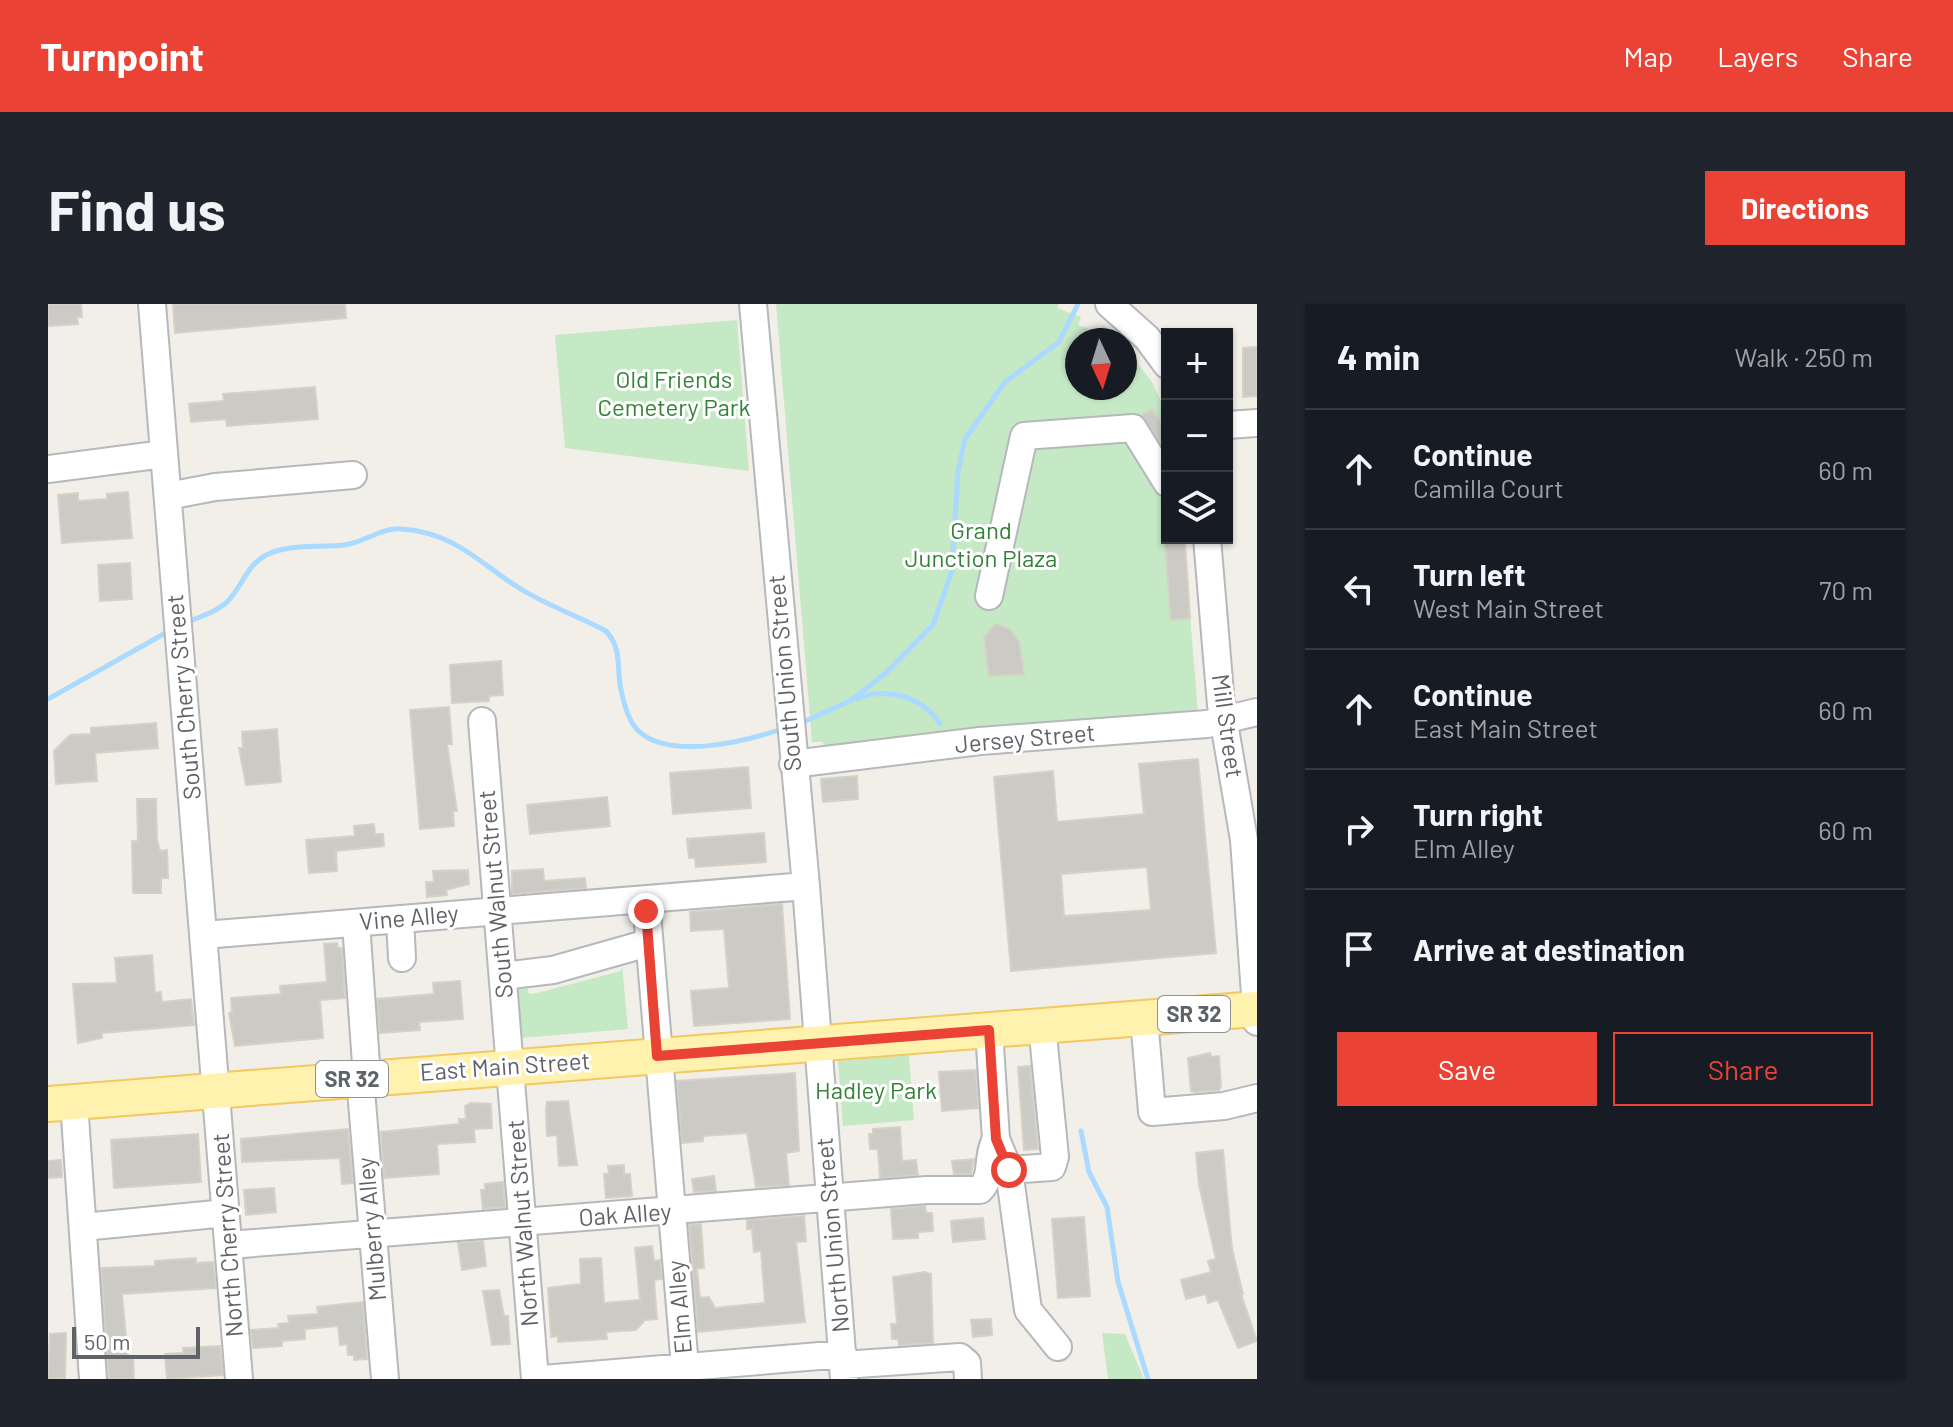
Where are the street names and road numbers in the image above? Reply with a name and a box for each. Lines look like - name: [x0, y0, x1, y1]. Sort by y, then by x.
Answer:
- street label: South Union Street: [760, 574, 807, 773]
- street label: South Cherry Street: [159, 593, 206, 801]
- street label: Mill Street: [1207, 672, 1250, 780]
- street label: Jersey Street: [954, 717, 1096, 758]
- street label: South Walnut Street: [471, 789, 518, 999]
- street label: Vine Alley: [358, 898, 460, 935]
- road number: SR 32: [1158, 996, 1230, 1032]
- street label: East Main Street: [419, 1045, 591, 1086]
- road number: SR 32: [316, 1061, 388, 1097]
- street label: North Walnut Street: [500, 1119, 543, 1328]
- street label: North Cherry Street: [205, 1132, 248, 1338]
- street label: North Union Street: [809, 1136, 854, 1334]
- street label: Mulberry Alley: [350, 1156, 391, 1302]
- street label: Oak Alley: [577, 1196, 672, 1231]
- street label: Elm Alley: [660, 1259, 697, 1355]

